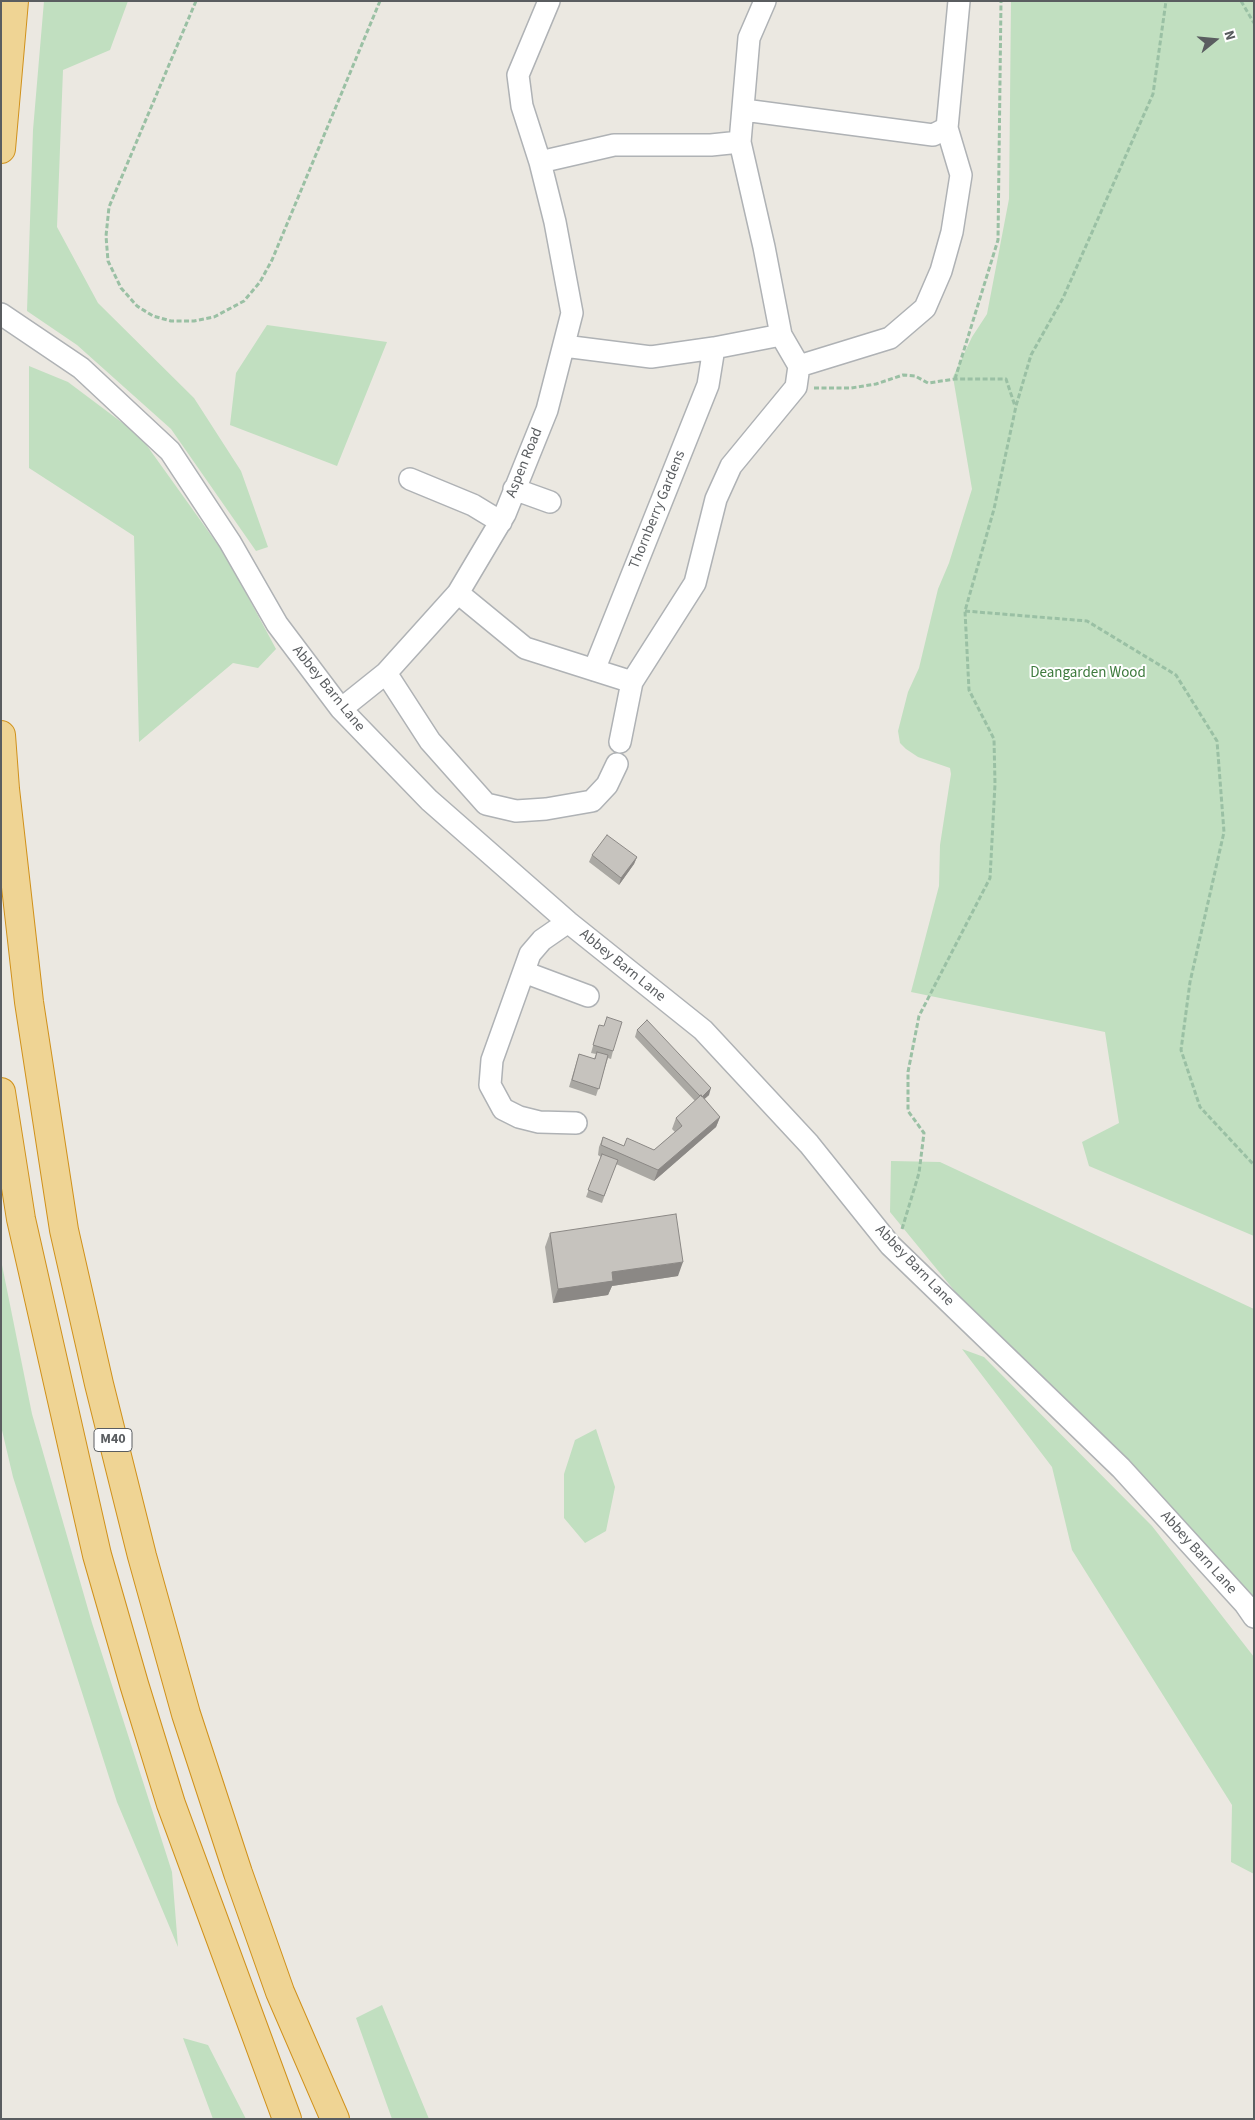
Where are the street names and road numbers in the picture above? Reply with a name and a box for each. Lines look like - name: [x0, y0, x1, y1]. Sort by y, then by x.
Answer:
- street label: Aspen Road: [503, 425, 547, 501]
- street label: Thornberry Gardens: [626, 448, 690, 572]
- street label: Abbey Barn Lane: [288, 642, 368, 736]
- street label: Abbey Barn Lane: [575, 926, 669, 1006]
- street label: Abbey Barn Lane: [871, 1222, 957, 1310]
- road number: M40: [94, 1428, 132, 1452]
- street label: Abbey Barn Lane: [1156, 1508, 1240, 1598]

